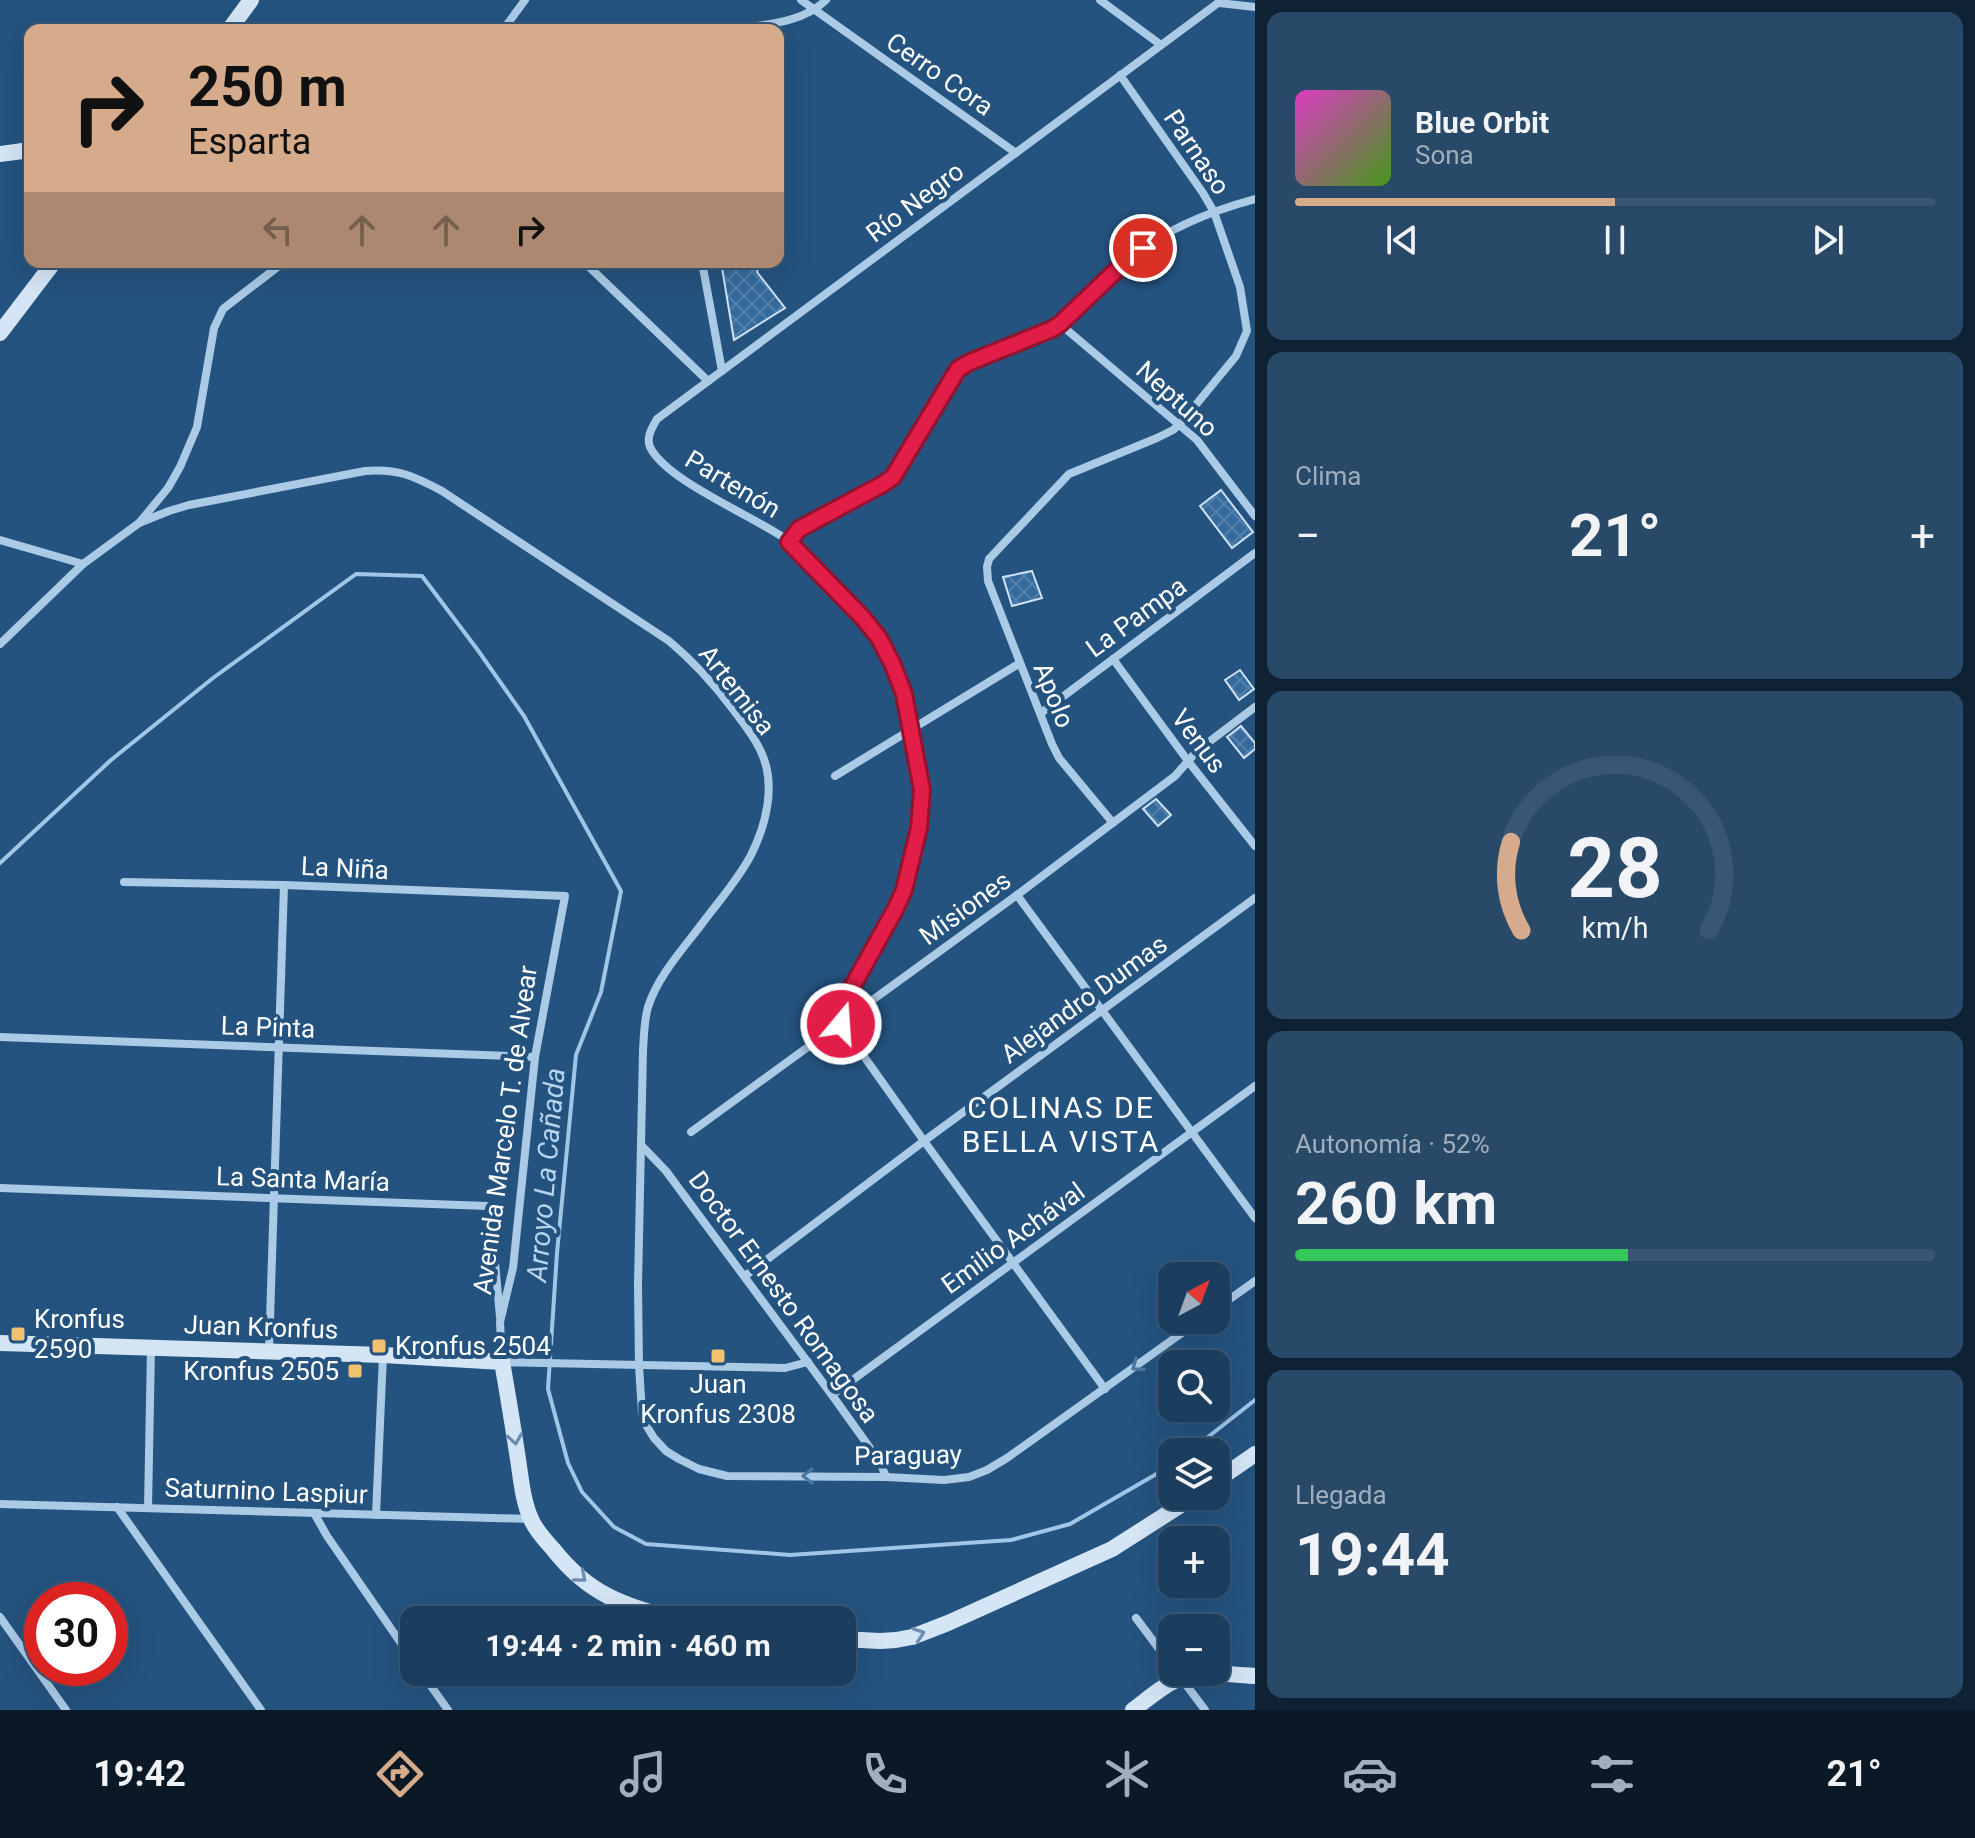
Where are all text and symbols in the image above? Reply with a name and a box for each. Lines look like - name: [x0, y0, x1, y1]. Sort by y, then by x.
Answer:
- street label: Cerro Cora: [881, 26, 999, 122]
- text: 250 m: [188, 54, 347, 120]
- icon: right: [56, 56, 160, 160]
- street label: Parnaso: [1158, 104, 1236, 200]
- text: Blue Orbit: [1415, 105, 1549, 140]
- text: Esparta: [188, 121, 311, 163]
- text: Sona: [1415, 140, 1474, 170]
- street label: Río Negro: [860, 156, 970, 248]
- icon: left: [256, 208, 300, 252]
- icon: ahead: [340, 208, 384, 252]
- icon: ahead: [424, 208, 468, 252]
- icon: right: [508, 208, 552, 252]
- pin: [1109, 214, 1177, 282]
- icon: previous: [1380, 218, 1424, 262]
- icon: pause: [1593, 218, 1637, 262]
- icon: next: [1806, 218, 1850, 262]
- icon: arrive: [1121, 226, 1165, 270]
- street label: Neptuno: [1130, 355, 1224, 443]
- street label: Partenón: [680, 444, 786, 524]
- text: Clima: [1295, 461, 1362, 491]
- text: 21°: [1569, 500, 1661, 571]
- text: −: [1295, 510, 1320, 562]
- text: +: [1910, 510, 1935, 562]
- street label: La Pampa: [1080, 571, 1192, 663]
- street label: Artemisa: [693, 639, 781, 741]
- street label: Apolo: [1027, 658, 1081, 732]
- street label: Venus: [1165, 703, 1233, 779]
- text: 28: [1567, 820, 1663, 917]
- street label: La Niña: [300, 851, 390, 885]
- street label: Misiones: [914, 865, 1016, 951]
- text: km/h: [1581, 911, 1649, 945]
- street label: Alejandro Dumas: [995, 929, 1173, 1069]
- street label: Avenida Marcelo T. de Alvear: [467, 963, 543, 1296]
- position arrow: [799, 982, 883, 1066]
- street label: La Pinta: [220, 1010, 316, 1044]
- water label: Arroyo La Cañada: [520, 1067, 572, 1285]
- district label: COLINAS DE BELLA VISTA: [962, 1090, 1160, 1159]
- text: Autonomía · 52%: [1295, 1129, 1490, 1159]
- street label: La Santa María: [216, 1161, 390, 1197]
- street label: Doctor Ernesto Romagosa: [683, 1165, 885, 1429]
- text: 260 km: [1295, 1168, 1497, 1239]
- street label: Emilio Achával: [936, 1176, 1090, 1300]
- north arrow: [1158, 1262, 1230, 1334]
- map controls: [1158, 1262, 1230, 1686]
- place label: Kronfus 2590: [34, 1304, 125, 1364]
- street label: Juan Kronfus: [183, 1309, 339, 1345]
- marker: Kronfus 2590: [9, 1325, 27, 1343]
- place label: Kronfus 2504: [395, 1331, 551, 1361]
- marker: Kronfus 2504: [370, 1337, 388, 1355]
- marker: Juan Kronfus 2308: [709, 1347, 727, 1365]
- button: search: [1158, 1350, 1230, 1422]
- place label: Kronfus 2505: [183, 1356, 339, 1386]
- one-way arrow: [1131, 1356, 1146, 1370]
- marker: Kronfus 2505: [346, 1362, 364, 1380]
- place label: Juan Kronfus 2308: [640, 1369, 796, 1429]
- one-way arrow: [505, 1432, 522, 1446]
- button: layers: [1158, 1438, 1230, 1510]
- street label: Paraguay: [854, 1439, 962, 1471]
- one-way arrow: [801, 1467, 814, 1485]
- street label: Saturnino Laspiur: [164, 1472, 368, 1510]
- text: Llegada: [1295, 1480, 1387, 1510]
- text: 19:44: [1295, 1519, 1450, 1590]
- button: +: [1158, 1526, 1230, 1598]
- one-way arrow: [572, 1568, 587, 1582]
- speed limit sign: 30: [24, 1582, 128, 1686]
- button: −: [1158, 1614, 1230, 1686]
- one-way arrow: [911, 1627, 925, 1643]
- text: 19:44 · 2 min · 460 m: [485, 1628, 771, 1663]
- icon: directions: [372, 1746, 428, 1802]
- icon: music: [615, 1746, 671, 1802]
- icon: phone: [857, 1746, 913, 1802]
- icon: climate: [1099, 1746, 1155, 1802]
- icon: car: [1342, 1746, 1398, 1802]
- icon: filters: [1584, 1746, 1640, 1802]
- text: 19:42: [93, 1753, 186, 1795]
- text: 21°: [1826, 1753, 1882, 1795]

